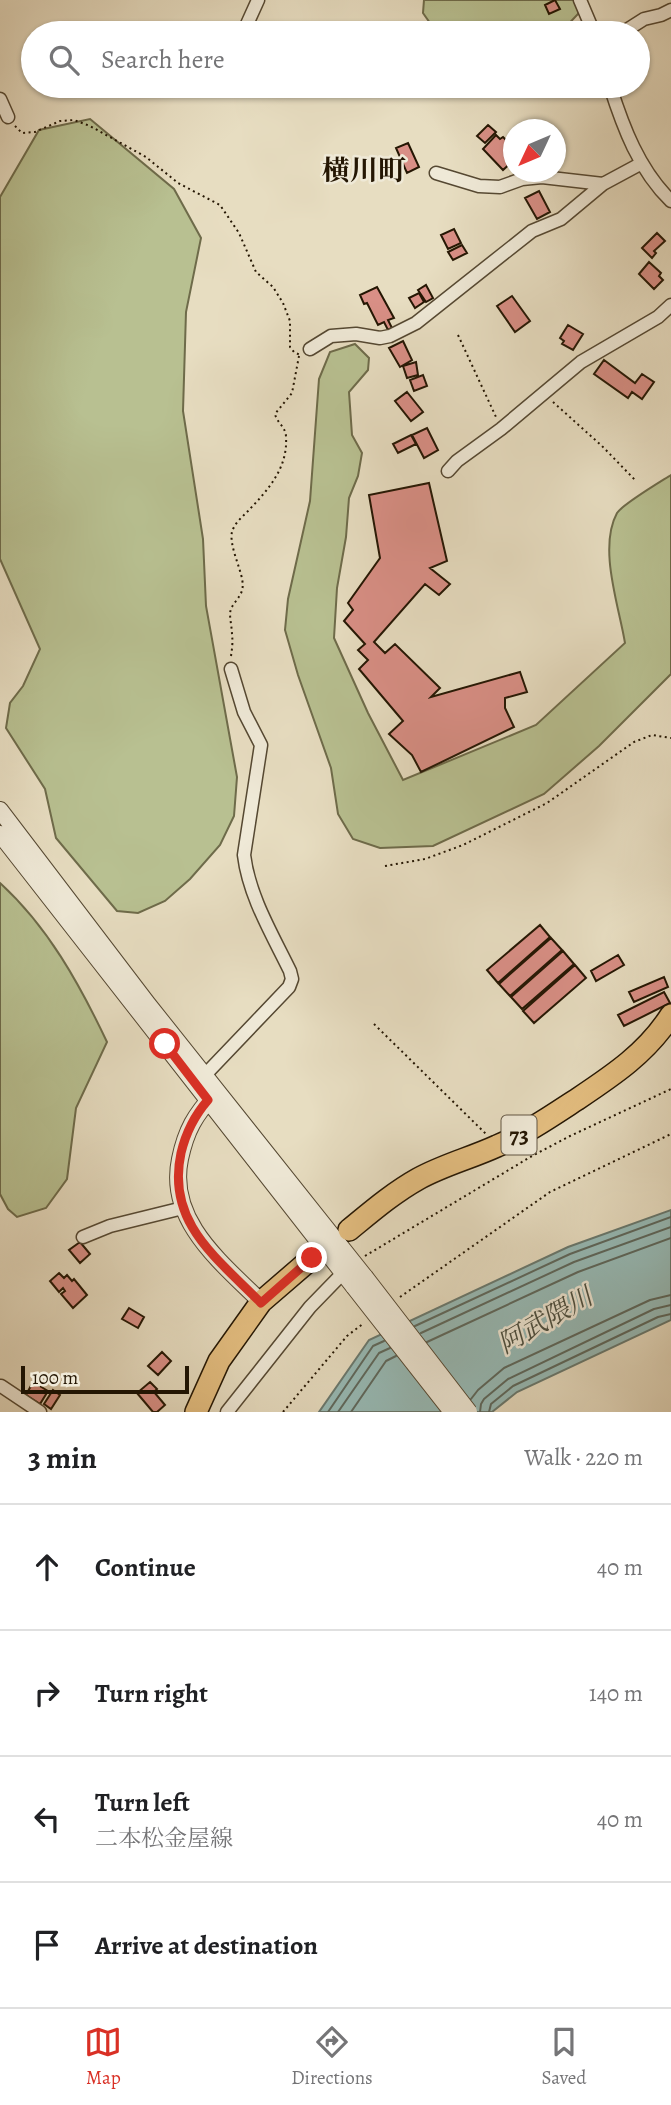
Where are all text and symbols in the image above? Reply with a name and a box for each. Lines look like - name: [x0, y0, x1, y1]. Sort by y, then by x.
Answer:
- search box: [21, 21, 650, 98]
- icon: search: [45, 41, 83, 79]
- text: Search here: [101, 42, 225, 77]
- north arrow: [503, 119, 566, 182]
- district label: 横川町: [322, 152, 406, 190]
- route start: [149, 1028, 180, 1059]
- road number: 73: [502, 1116, 536, 1154]
- route end: [296, 1242, 327, 1273]
- water label: 阿武隈川: [491, 1278, 602, 1362]
- scale bar: [21, 1363, 189, 1395]
- text: 100 m: [32, 1365, 78, 1391]
- text: 3 min: [28, 1438, 97, 1478]
- text: Walk · 220 m: [524, 1442, 643, 1473]
- icon: ahead: [28, 1548, 66, 1586]
- text: Continue: [95, 1550, 196, 1585]
- text: 40 m: [597, 1552, 643, 1583]
- icon: right: [28, 1674, 66, 1712]
- text: Turn right: [95, 1676, 208, 1711]
- text: 140 m: [589, 1678, 643, 1709]
- text: Turn left: [95, 1785, 190, 1820]
- icon: left: [28, 1800, 66, 1838]
- text: 40 m: [597, 1804, 643, 1835]
- text: 二本松金屋線: [95, 1823, 233, 1854]
- icon: arrive: [28, 1926, 66, 1964]
- text: Arrive at destination: [95, 1928, 318, 1963]
- tab: Map: [84, 2023, 122, 2091]
- tab: Directions: [291, 2023, 373, 2091]
- tab: Saved: [542, 2023, 587, 2091]

